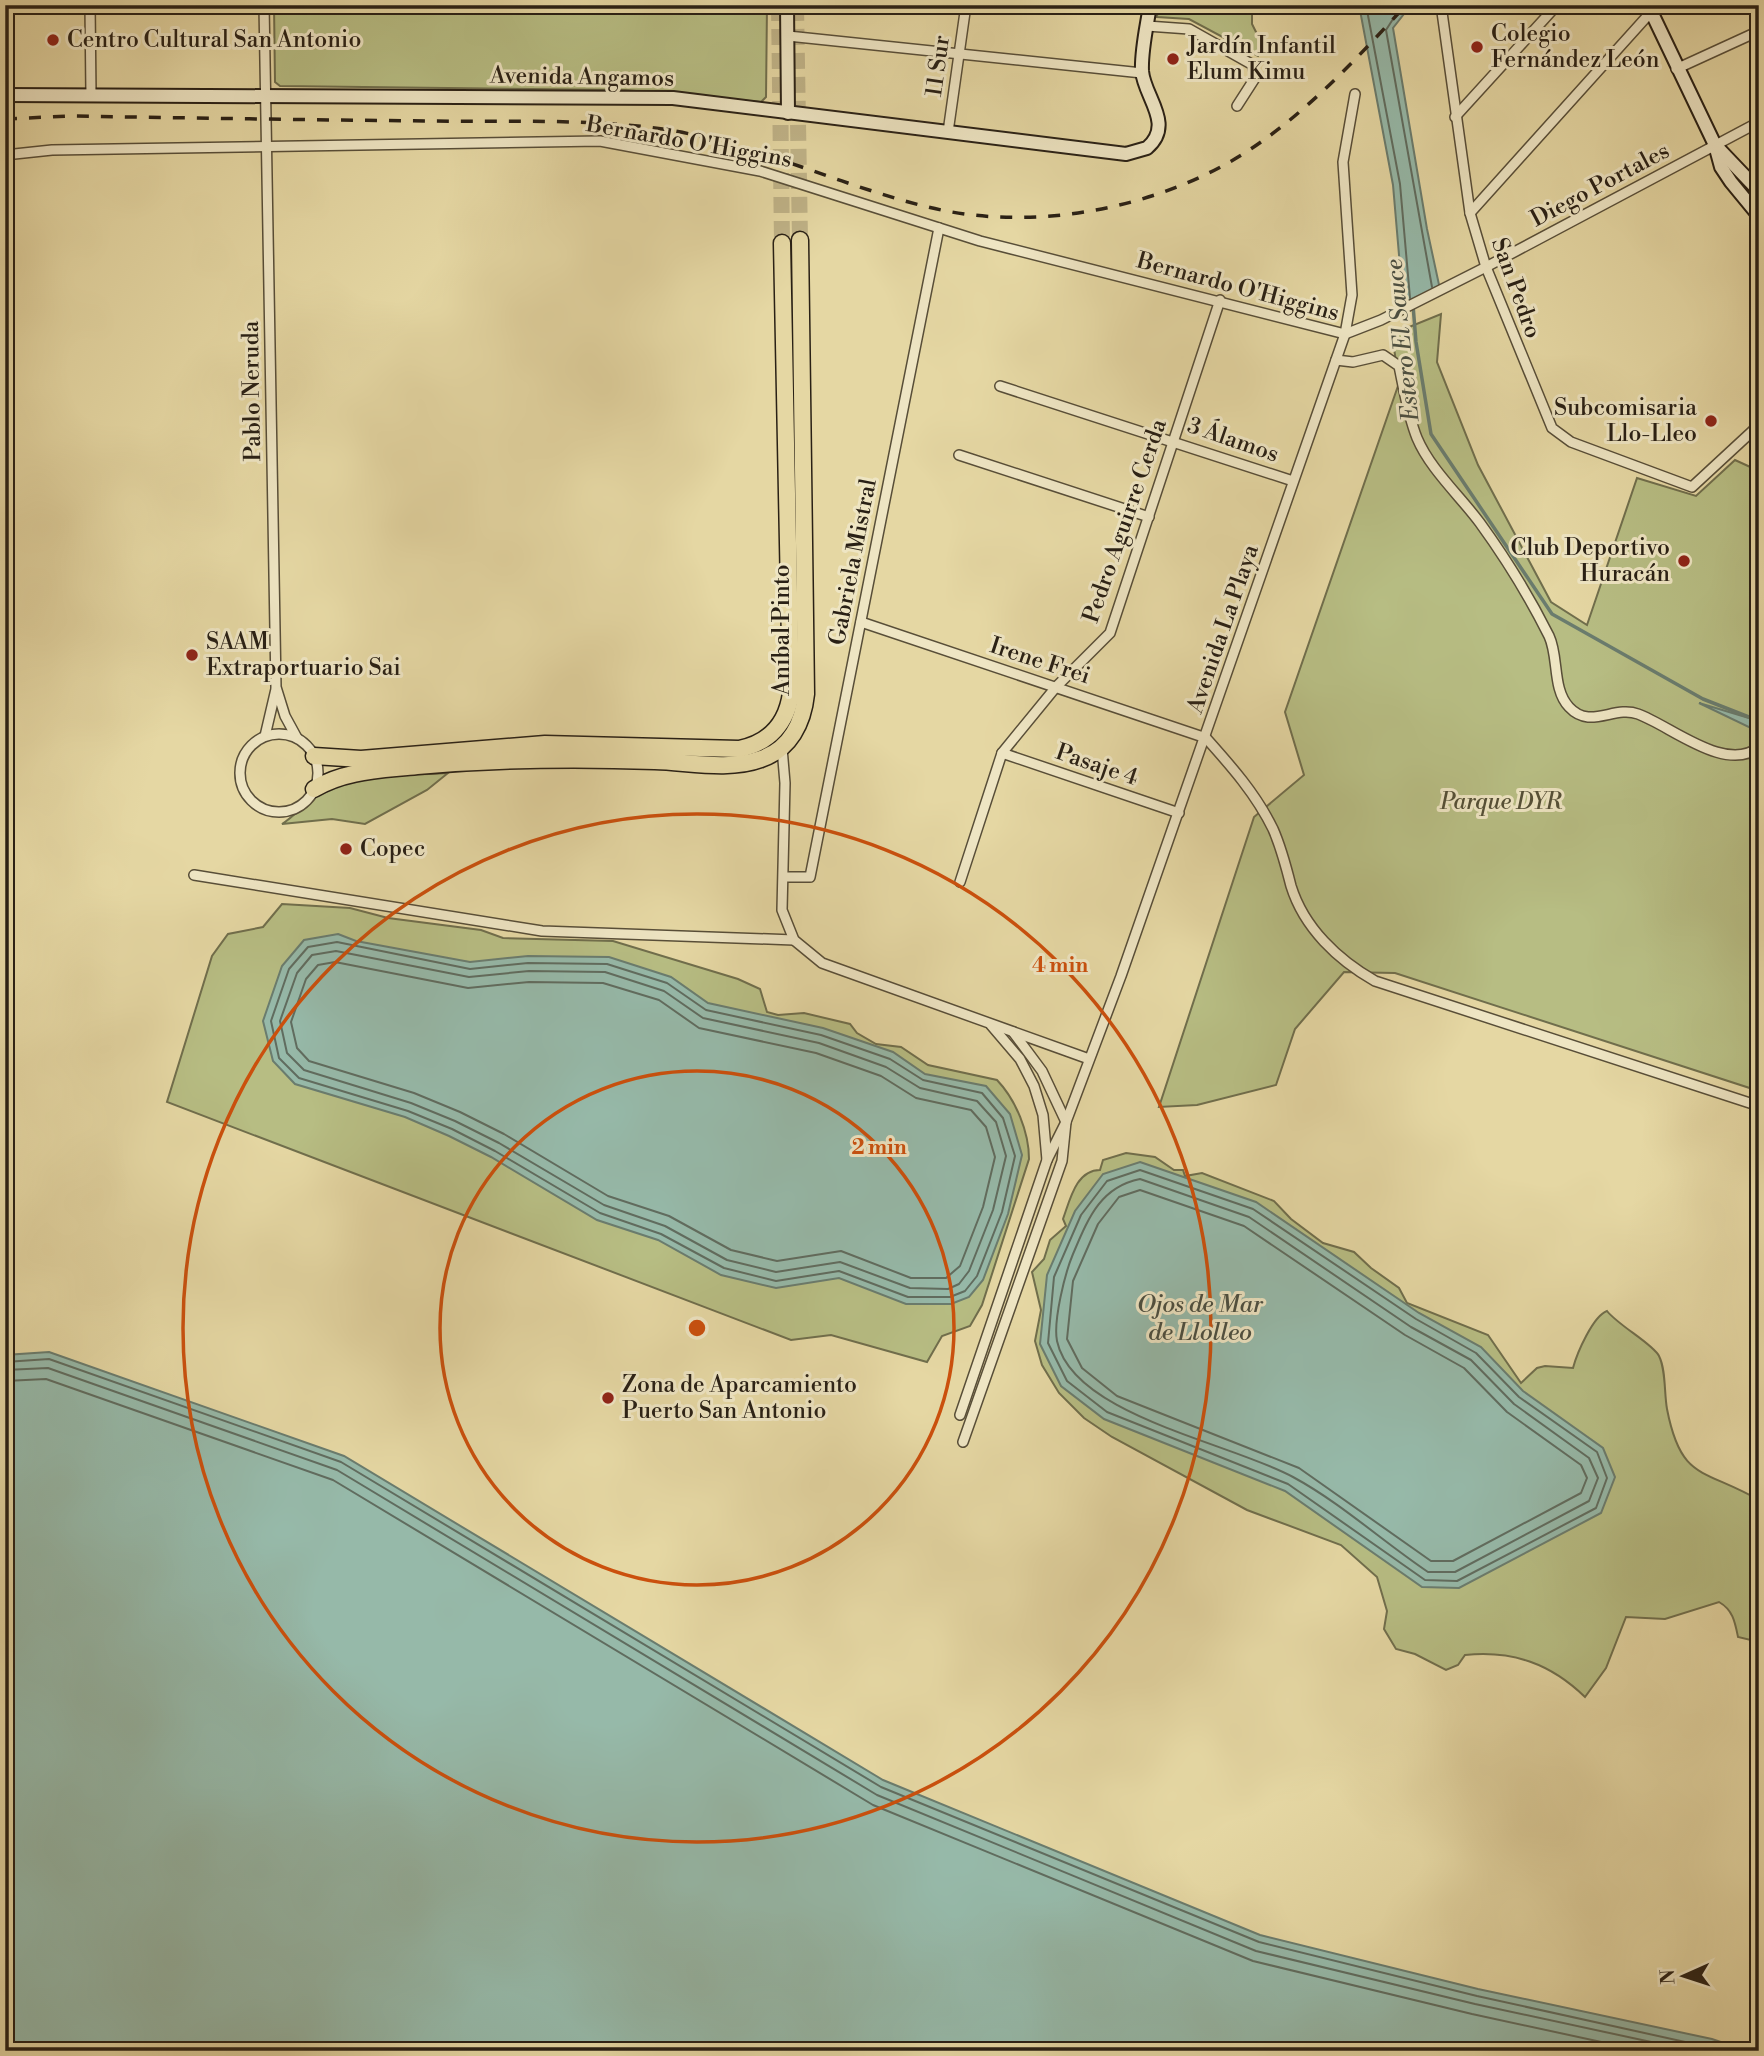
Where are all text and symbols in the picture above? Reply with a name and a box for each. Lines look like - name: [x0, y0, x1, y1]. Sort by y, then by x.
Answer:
- place label: Colegio Fernández León: [1491, 20, 1660, 74]
- place label: Centro Cultural San Antonio: [67, 26, 361, 54]
- marker: Centro Cultural San Antonio: [45, 32, 61, 48]
- place label: Jardín Infantil Elum Kimu: [1186, 32, 1336, 86]
- street label: 11 Sur: [920, 34, 956, 98]
- marker: Colegio Fernández León: [1469, 39, 1485, 55]
- marker: Jardín Infantil Elum Kimu: [1165, 51, 1181, 67]
- street label: Avenida Angamos: [489, 61, 674, 93]
- street label: Bernardo O'Higgins: [583, 110, 794, 174]
- street label: Diego Portales: [1526, 137, 1674, 233]
- street label: San Pedro: [1485, 234, 1547, 342]
- street label: Bernardo O'Higgins: [1133, 246, 1342, 327]
- water label: Estero El Sauce: [1380, 257, 1427, 424]
- street label: Pablo Neruda: [237, 320, 267, 462]
- place label: Subcomisaria Llo-Lleo: [1554, 394, 1697, 448]
- street label: 3 Álamos: [1184, 409, 1283, 469]
- marker: Subcomisaria Llo-Lleo: [1703, 413, 1719, 429]
- street label: Pedro Aguirre Cerda: [1077, 415, 1173, 627]
- street label: Gabriela Mistral: [823, 476, 883, 648]
- place label: Club Deportivo Huracán: [1511, 534, 1670, 588]
- street label: Avenida La Playa: [1181, 541, 1265, 718]
- marker: Club Deportivo Huracán: [1676, 553, 1692, 569]
- street label: Aníbal Pinto: [768, 564, 796, 697]
- place label: SAAM Extraportuario Sai: [206, 628, 401, 682]
- street label: Irene Frei: [986, 632, 1094, 690]
- marker: SAAM Extraportuario Sai: [184, 647, 200, 663]
- street label: Pasaje 4: [1052, 738, 1142, 792]
- park label: Parque DYR: [1439, 788, 1563, 816]
- place label: Copec: [360, 835, 425, 863]
- marker: Copec: [338, 841, 354, 857]
- text: 4 min: [1032, 953, 1088, 979]
- text: 2 min: [851, 1135, 907, 1161]
- water label: Ojos de Mar de Llolleo: [1137, 1290, 1264, 1348]
- centre of rings: [685, 1316, 709, 1340]
- place label: Zona de Aparcamiento Puerto San Antonio: [622, 1371, 857, 1425]
- marker: Zona de Aparcamiento Puerto San Antonio: [600, 1390, 616, 1406]
- north arrow: [1648, 1940, 1718, 2010]
- text: N: [1656, 1969, 1680, 1985]

